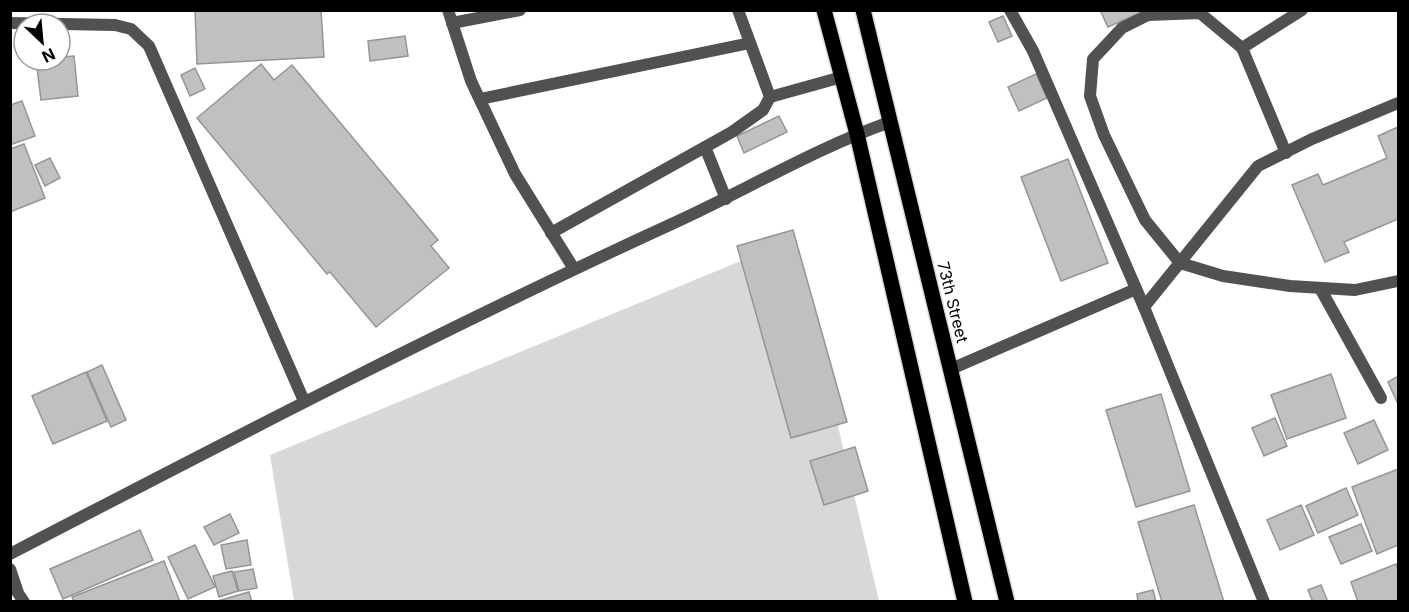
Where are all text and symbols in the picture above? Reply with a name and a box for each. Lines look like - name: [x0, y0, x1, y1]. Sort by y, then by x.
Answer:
- north arrow: [12, 12, 72, 72]
- text: N: [39, 44, 58, 67]
- street label: 73th Street: [933, 259, 973, 345]

